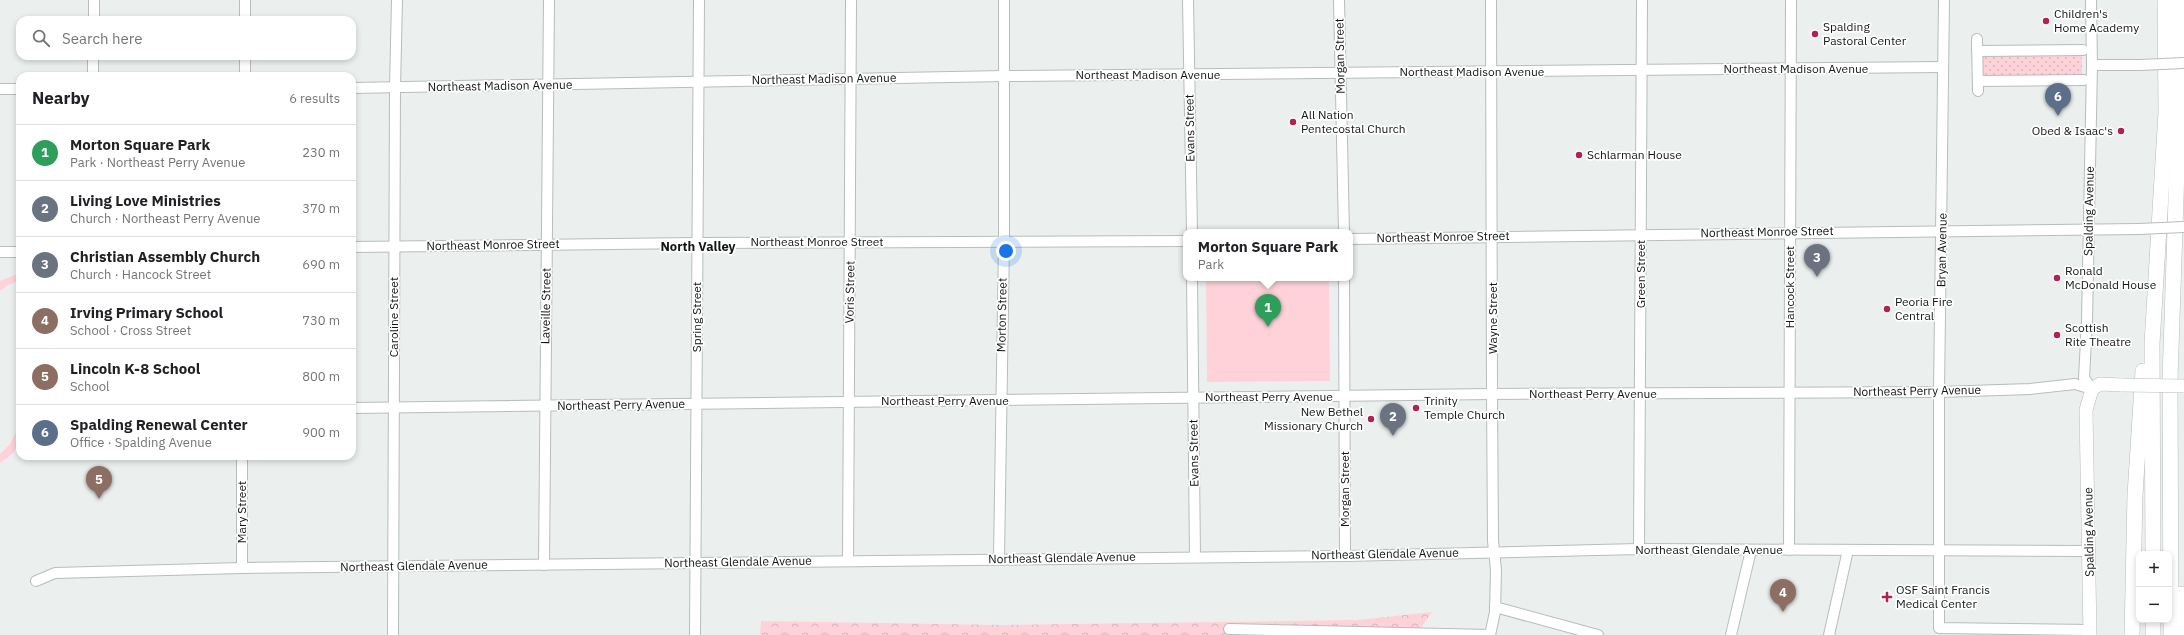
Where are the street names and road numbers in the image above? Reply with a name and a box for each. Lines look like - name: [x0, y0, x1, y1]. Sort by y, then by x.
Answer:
- street label: Morgan Street: [1331, 18, 1348, 94]
- street label: Northeast Madison Avenue: [1724, 61, 1869, 76]
- street label: Northeast Madison Avenue: [1400, 64, 1545, 79]
- street label: Northeast Madison Avenue: [1076, 67, 1221, 82]
- street label: Northeast Madison Avenue: [751, 70, 897, 87]
- street label: Northeast Madison Avenue: [427, 77, 573, 94]
- street label: Evans Street: [1181, 94, 1198, 162]
- street label: Spalding Avenue: [2080, 166, 2097, 256]
- street label: Bryan Avenue: [1933, 212, 1950, 287]
- street label: Northeast Monroe Street: [1700, 223, 1834, 240]
- street label: Northeast Monroe Street: [1376, 228, 1510, 245]
- street label: Northeast Monroe Street: [750, 234, 884, 249]
- street label: Northeast Monroe Street: [426, 236, 560, 253]
- street label: Green Street: [1633, 240, 1648, 308]
- street label: Hancock Street: [1782, 246, 1797, 328]
- street label: Voris Street: [841, 261, 858, 323]
- street label: Laveille Street: [537, 268, 554, 344]
- street label: Caroline Street: [386, 277, 401, 357]
- street label: Morton Street: [993, 278, 1010, 352]
- street label: Spring Street: [689, 282, 704, 352]
- street label: Wayne Street: [1485, 282, 1500, 354]
- street label: Northeast Perry Avenue: [1853, 382, 1981, 399]
- street label: Northeast Perry Avenue: [1529, 386, 1657, 401]
- street label: Northeast Perry Avenue: [1205, 389, 1333, 404]
- street label: Northeast Perry Avenue: [881, 393, 1009, 408]
- street label: Northeast Perry Avenue: [557, 396, 685, 413]
- street label: Evans Street: [1185, 419, 1202, 487]
- street label: Morgan Street: [1337, 451, 1352, 527]
- street label: Mary Street: [234, 481, 249, 543]
- street label: Spalding Avenue: [2080, 487, 2097, 577]
- street label: Northeast Glendale Avenue: [1635, 542, 1783, 557]
- street label: Northeast Glendale Avenue: [1311, 545, 1459, 562]
- street label: Northeast Glendale Avenue: [988, 549, 1136, 566]
- street label: Northeast Glendale Avenue: [664, 553, 812, 570]
- street label: Northeast Glendale Avenue: [340, 557, 488, 574]

